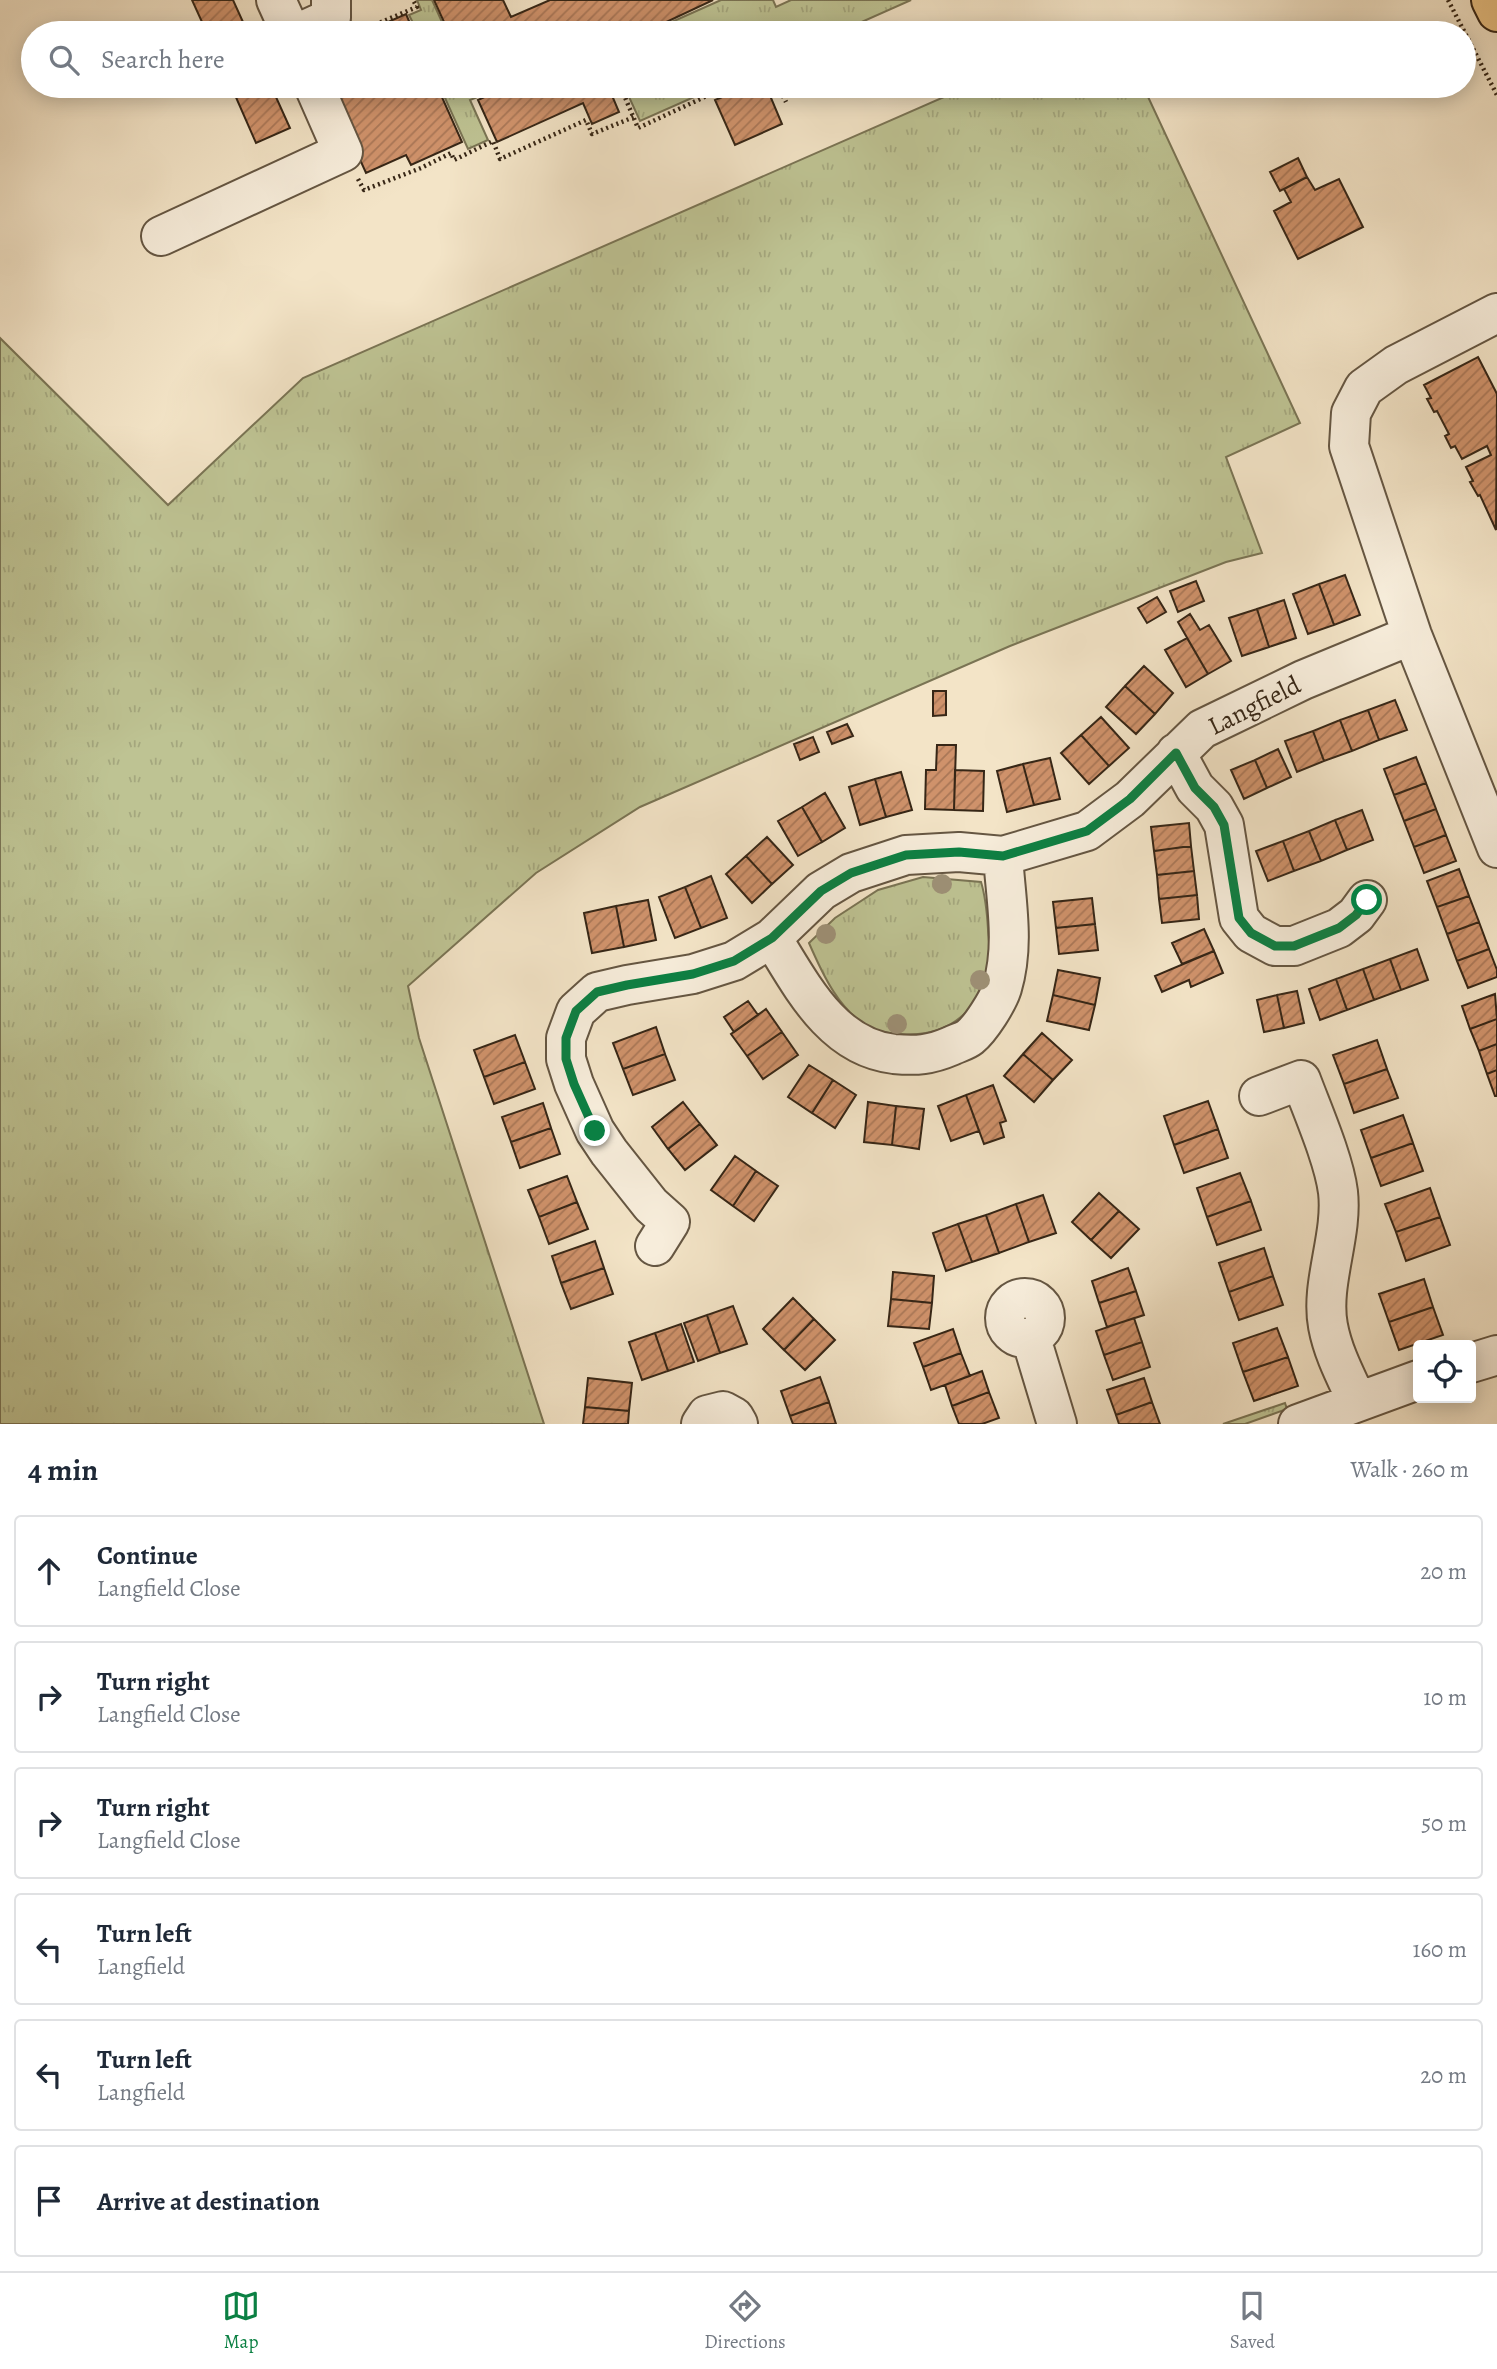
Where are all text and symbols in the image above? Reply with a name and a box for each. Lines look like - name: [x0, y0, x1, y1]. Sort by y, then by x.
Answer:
- search box: [21, 21, 1476, 98]
- icon: search: [45, 41, 83, 79]
- text: Search here: [101, 42, 225, 77]
- street label: Langfield: [1202, 667, 1307, 744]
- route start: [1351, 884, 1382, 915]
- route end: [579, 1115, 610, 1146]
- map controls: [1413, 1340, 1476, 1403]
- button: locate: [1413, 1340, 1476, 1403]
- text: 4 min: [28, 1450, 98, 1490]
- text: Walk · 260 m: [1350, 1454, 1469, 1485]
- text: Continue: [97, 1538, 198, 1573]
- icon: ahead: [30, 1552, 68, 1590]
- text: 20 m: [1420, 1556, 1467, 1587]
- text: Langfield Close: [97, 1573, 241, 1604]
- text: Turn right: [97, 1664, 210, 1699]
- icon: right: [30, 1678, 68, 1716]
- text: 10 m: [1423, 1682, 1467, 1713]
- text: Langfield Close: [97, 1699, 241, 1730]
- text: Turn right: [97, 1790, 210, 1825]
- icon: right: [30, 1804, 68, 1842]
- text: 50 m: [1421, 1808, 1467, 1839]
- text: Langfield Close: [97, 1825, 241, 1856]
- text: Turn left: [97, 1916, 192, 1951]
- icon: left: [30, 1930, 68, 1968]
- text: 160 m: [1413, 1934, 1467, 1965]
- text: Langfield: [97, 1951, 185, 1982]
- text: Turn left: [97, 2042, 192, 2077]
- icon: left: [30, 2056, 68, 2094]
- text: 20 m: [1420, 2060, 1467, 2091]
- text: Langfield: [97, 2077, 185, 2108]
- icon: arrive: [30, 2182, 68, 2220]
- text: Arrive at destination: [97, 2184, 320, 2219]
- tab: Map: [222, 2287, 260, 2355]
- tab: Directions: [704, 2287, 786, 2355]
- tab: Saved: [1230, 2287, 1275, 2355]

